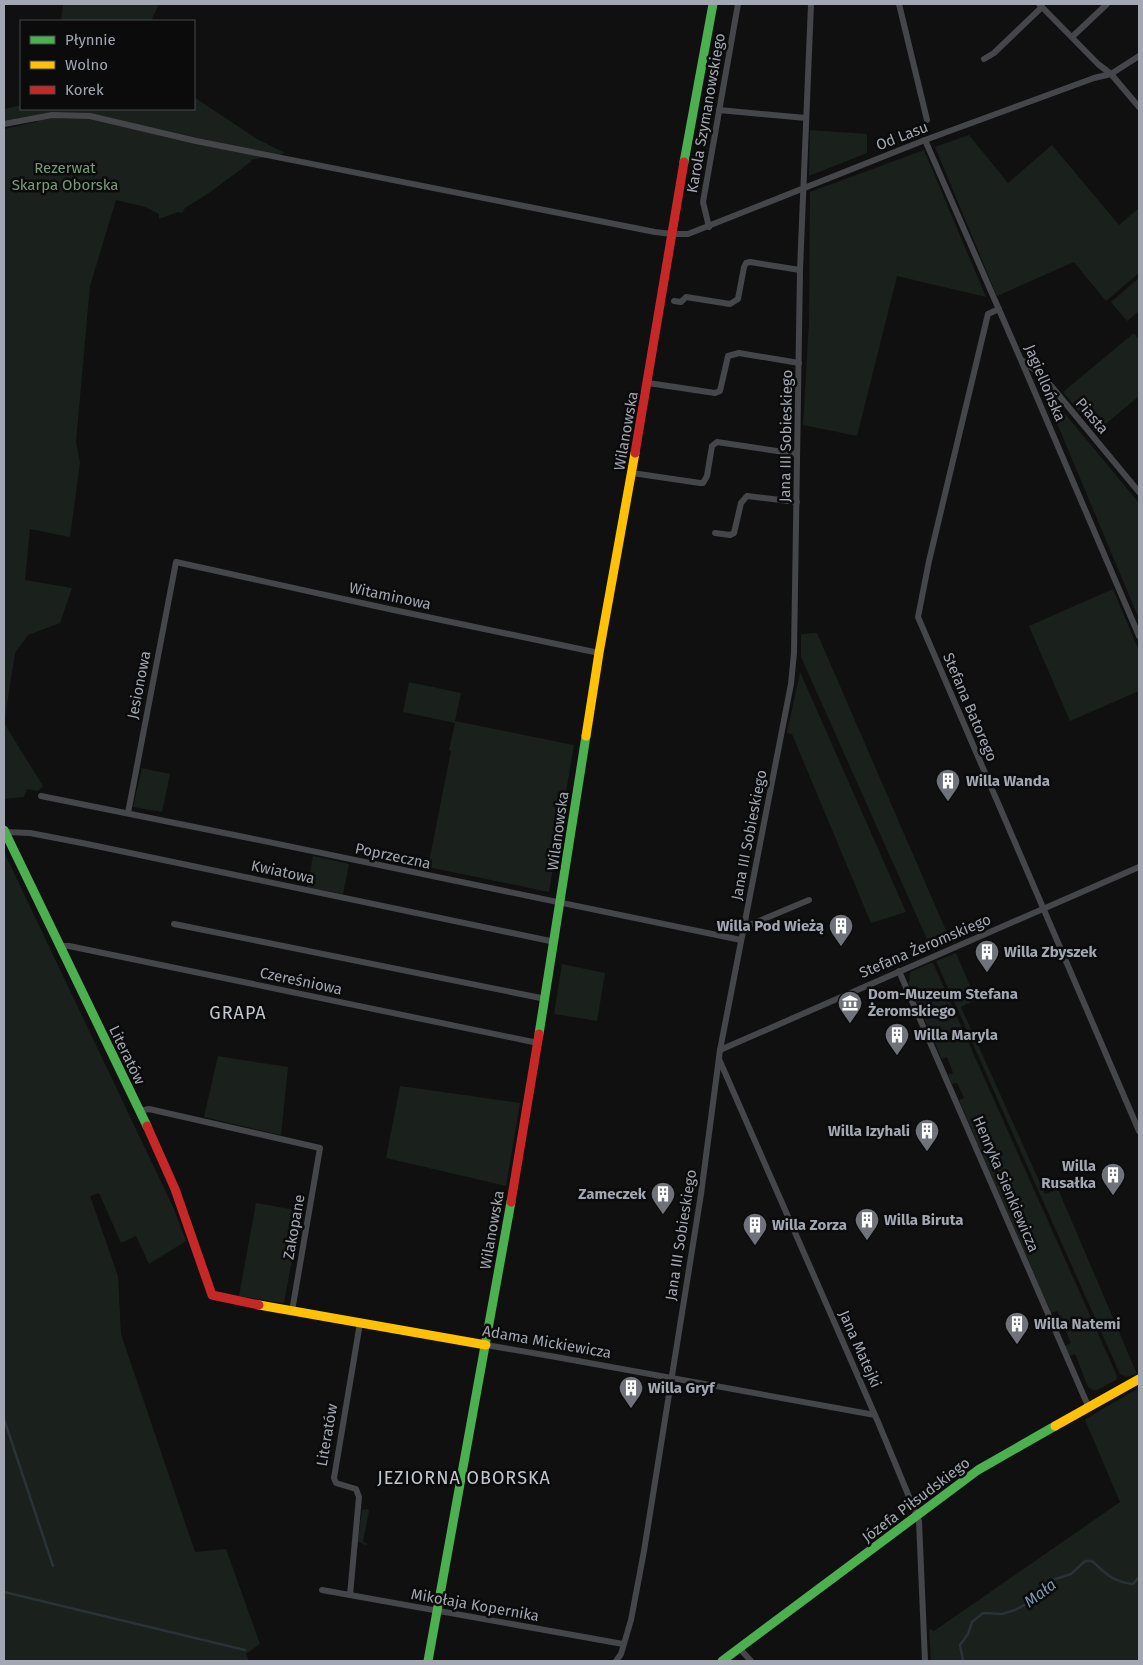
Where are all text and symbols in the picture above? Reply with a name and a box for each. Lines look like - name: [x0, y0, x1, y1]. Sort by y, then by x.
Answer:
- legend: [20, 20, 195, 110]
- text: Płynnie: [65, 31, 116, 49]
- street label: Karola Szymanowskiego: [683, 32, 729, 194]
- text: Wolno: [65, 56, 108, 74]
- text: Korek: [65, 81, 104, 99]
- street label: Od Lasu: [873, 118, 931, 154]
- park label: Rezerwat Skarpa Oborska: [12, 159, 118, 194]
- street label: Jagiellońska: [1021, 342, 1069, 424]
- street label: Jana III Sobieskiego: [776, 370, 796, 502]
- street label: Wilanowska: [610, 390, 642, 472]
- street label: Piasta: [1072, 394, 1112, 438]
- street label: Witaminowa: [347, 579, 433, 613]
- street label: Jesionowa: [124, 649, 154, 721]
- street label: Stefana Batorego: [939, 650, 1001, 764]
- street label: Jana III Sobieskiego: [728, 768, 770, 902]
- building icon: Willa Wanda: [935, 768, 961, 802]
- place label: Willa Wanda: [966, 772, 1050, 790]
- street label: Wilanowska: [544, 790, 572, 872]
- street label: Poprzeczna: [354, 839, 432, 873]
- street label: Kwiatowa: [250, 856, 316, 888]
- street label: Stefana Żeromskiego: [856, 910, 994, 982]
- building icon: Willa Pod Wieżą: [828, 913, 854, 947]
- place label: Willa Pod Wieżą: [717, 917, 824, 935]
- building icon: Willa Zbyszek: [974, 939, 1000, 973]
- place label: Willa Zbyszek: [1004, 943, 1097, 961]
- street label: Czereśniowa: [258, 963, 344, 999]
- place label: Dom-Muzeum Stefana Żeromskiego: [868, 985, 1018, 1020]
- museum icon: Dom-Muzeum Stefana Żeromskiego: [837, 990, 863, 1024]
- district label: GRAPA: [209, 1002, 267, 1024]
- building icon: Willa Maryla: [884, 1022, 910, 1056]
- street label: Literatów: [105, 1023, 149, 1088]
- place label: Willa Maryla: [914, 1026, 998, 1044]
- street label: Henryka Sienkiewicza: [969, 1113, 1043, 1255]
- building icon: Willa Izyhali: [914, 1118, 940, 1152]
- place label: Willa Izyhali: [828, 1122, 910, 1140]
- place label: Willa Rusałka: [1041, 1157, 1096, 1192]
- building icon: Willa Rusałka: [1100, 1162, 1126, 1196]
- street label: Jana III Sobieskiego: [662, 1168, 700, 1302]
- building icon: Zameczek: [650, 1181, 676, 1215]
- place label: Zameczek: [578, 1185, 647, 1203]
- street label: Wilanowska: [476, 1189, 508, 1271]
- street label: Zakopane: [279, 1193, 309, 1261]
- building icon: Willa Biruta: [854, 1207, 880, 1241]
- place label: Willa Biruta: [884, 1211, 963, 1229]
- building icon: Willa Zorza: [742, 1212, 768, 1246]
- place label: Willa Zorza: [772, 1216, 847, 1234]
- street label: Jana Matejki: [835, 1307, 885, 1391]
- building icon: Willa Natemi: [1004, 1311, 1030, 1345]
- place label: Willa Natemi: [1034, 1315, 1120, 1333]
- street label: Adama Mickiewicza: [481, 1322, 613, 1362]
- building icon: Willa Gryf: [618, 1375, 644, 1409]
- place label: Willa Gryf: [648, 1379, 716, 1397]
- street label: Literatów: [313, 1402, 341, 1468]
- street label: Józefa Piłsudskiego: [858, 1454, 974, 1546]
- district label: JEZIORNA OBORSKA: [377, 1467, 551, 1489]
- water label: Mała: [1020, 1575, 1060, 1611]
- street label: Mikołaja Kopernika: [409, 1585, 541, 1625]

